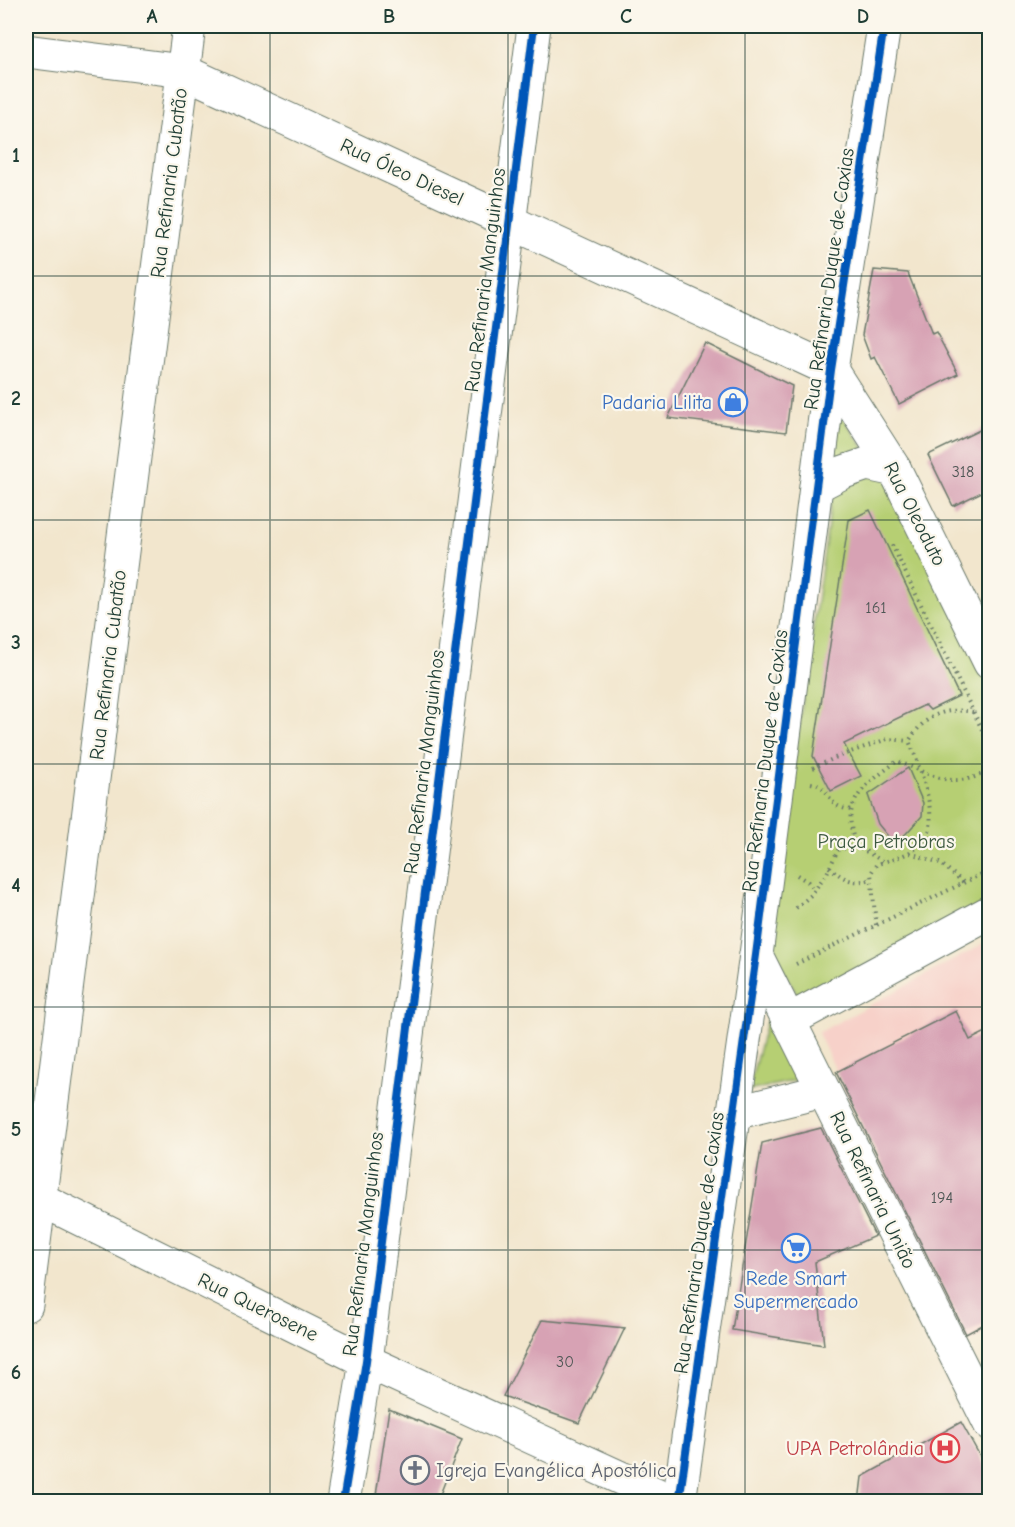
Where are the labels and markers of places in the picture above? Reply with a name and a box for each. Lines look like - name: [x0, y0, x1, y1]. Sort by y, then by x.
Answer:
- shop icon: Padaria Lilita: [717, 386, 749, 418]
- place label: Padaria Lilita: [602, 391, 712, 414]
- supermarket icon: Rede Smart Supermercado: [780, 1232, 812, 1264]
- place label: Rede Smart Supermercado: [734, 1267, 858, 1313]
- hospital icon: UPA Petrolândia: [929, 1432, 961, 1464]
- place label: UPA Petrolândia: [786, 1437, 924, 1460]
- church icon: Igreja Evangélica Apostólica: [399, 1454, 431, 1486]
- place label: Igreja Evangélica Apostólica: [436, 1459, 677, 1482]

